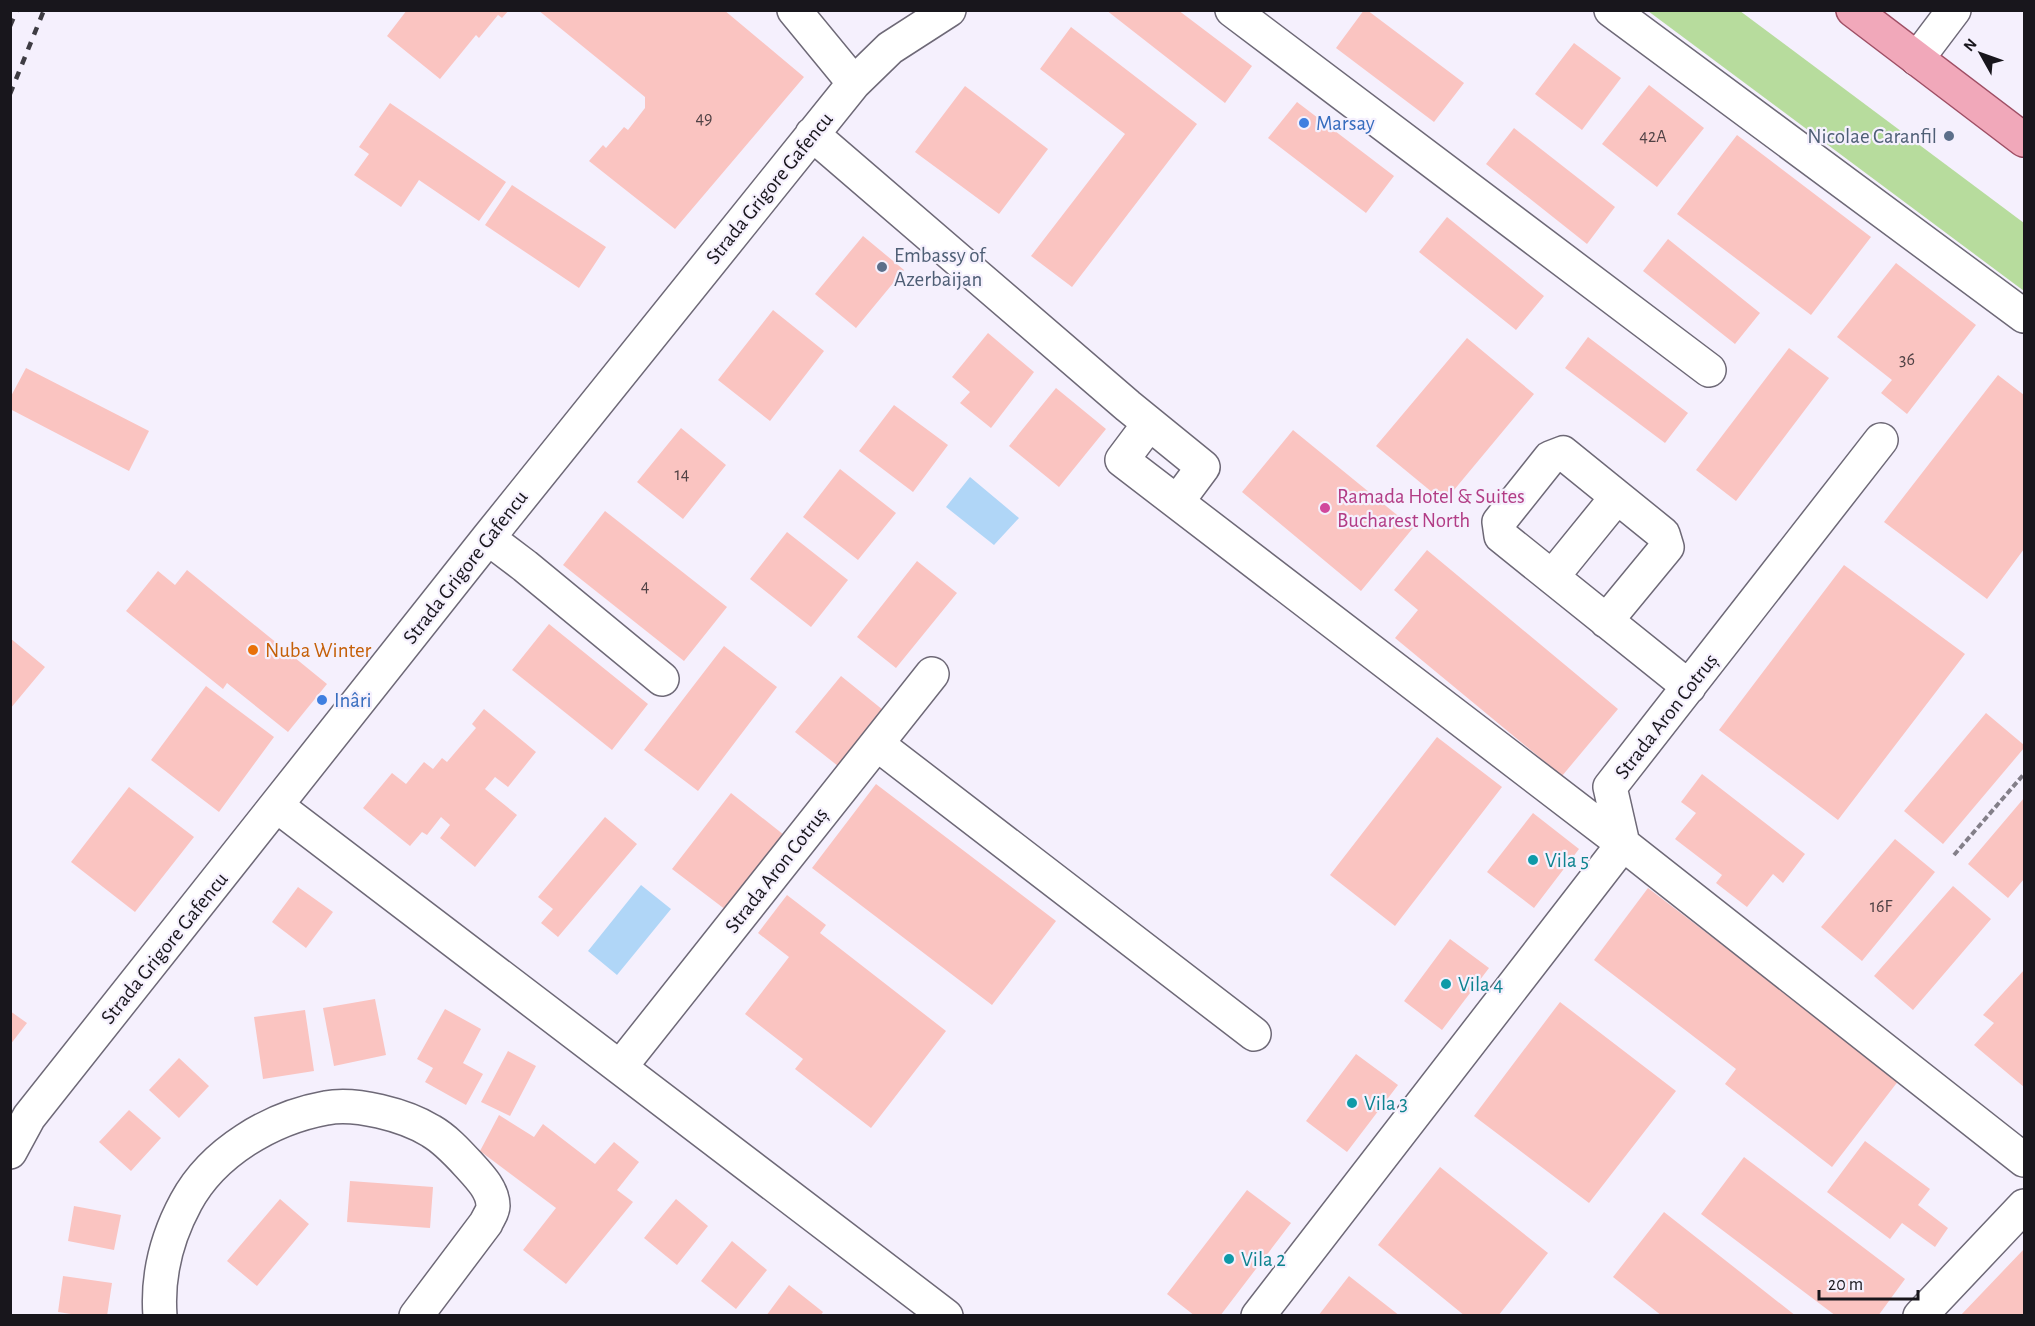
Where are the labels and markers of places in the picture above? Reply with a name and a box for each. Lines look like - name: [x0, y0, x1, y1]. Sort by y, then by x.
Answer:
- place label: Marsay: [1316, 113, 1375, 134]
- marker: Marsay: [1297, 116, 1311, 130]
- place label: Nicolae Caranfil: [1807, 126, 1937, 147]
- marker: Nicolae Caranfil: [1942, 129, 1956, 143]
- place label: Embassy of Azerbaijan: [894, 245, 987, 290]
- marker: Embassy of Azerbaijan: [875, 260, 889, 274]
- place label: Ramada Hotel & Suites Bucharest North: [1337, 486, 1525, 531]
- marker: Ramada Hotel & Suites Bucharest North: [1318, 501, 1332, 515]
- place label: Nuba Winter: [265, 640, 372, 661]
- marker: Nuba Winter: [246, 643, 260, 657]
- place label: Inâri: [334, 690, 372, 711]
- marker: Inâri: [315, 693, 329, 707]
- place label: Vila 5: [1545, 850, 1589, 871]
- marker: Vila 5: [1526, 853, 1540, 867]
- place label: Vila 4: [1458, 974, 1503, 995]
- marker: Vila 4: [1439, 977, 1453, 991]
- place label: Vila 3: [1364, 1093, 1408, 1114]
- marker: Vila 3: [1345, 1096, 1359, 1110]
- place label: Vila 2: [1241, 1249, 1286, 1270]
- marker: Vila 2: [1222, 1252, 1236, 1266]

